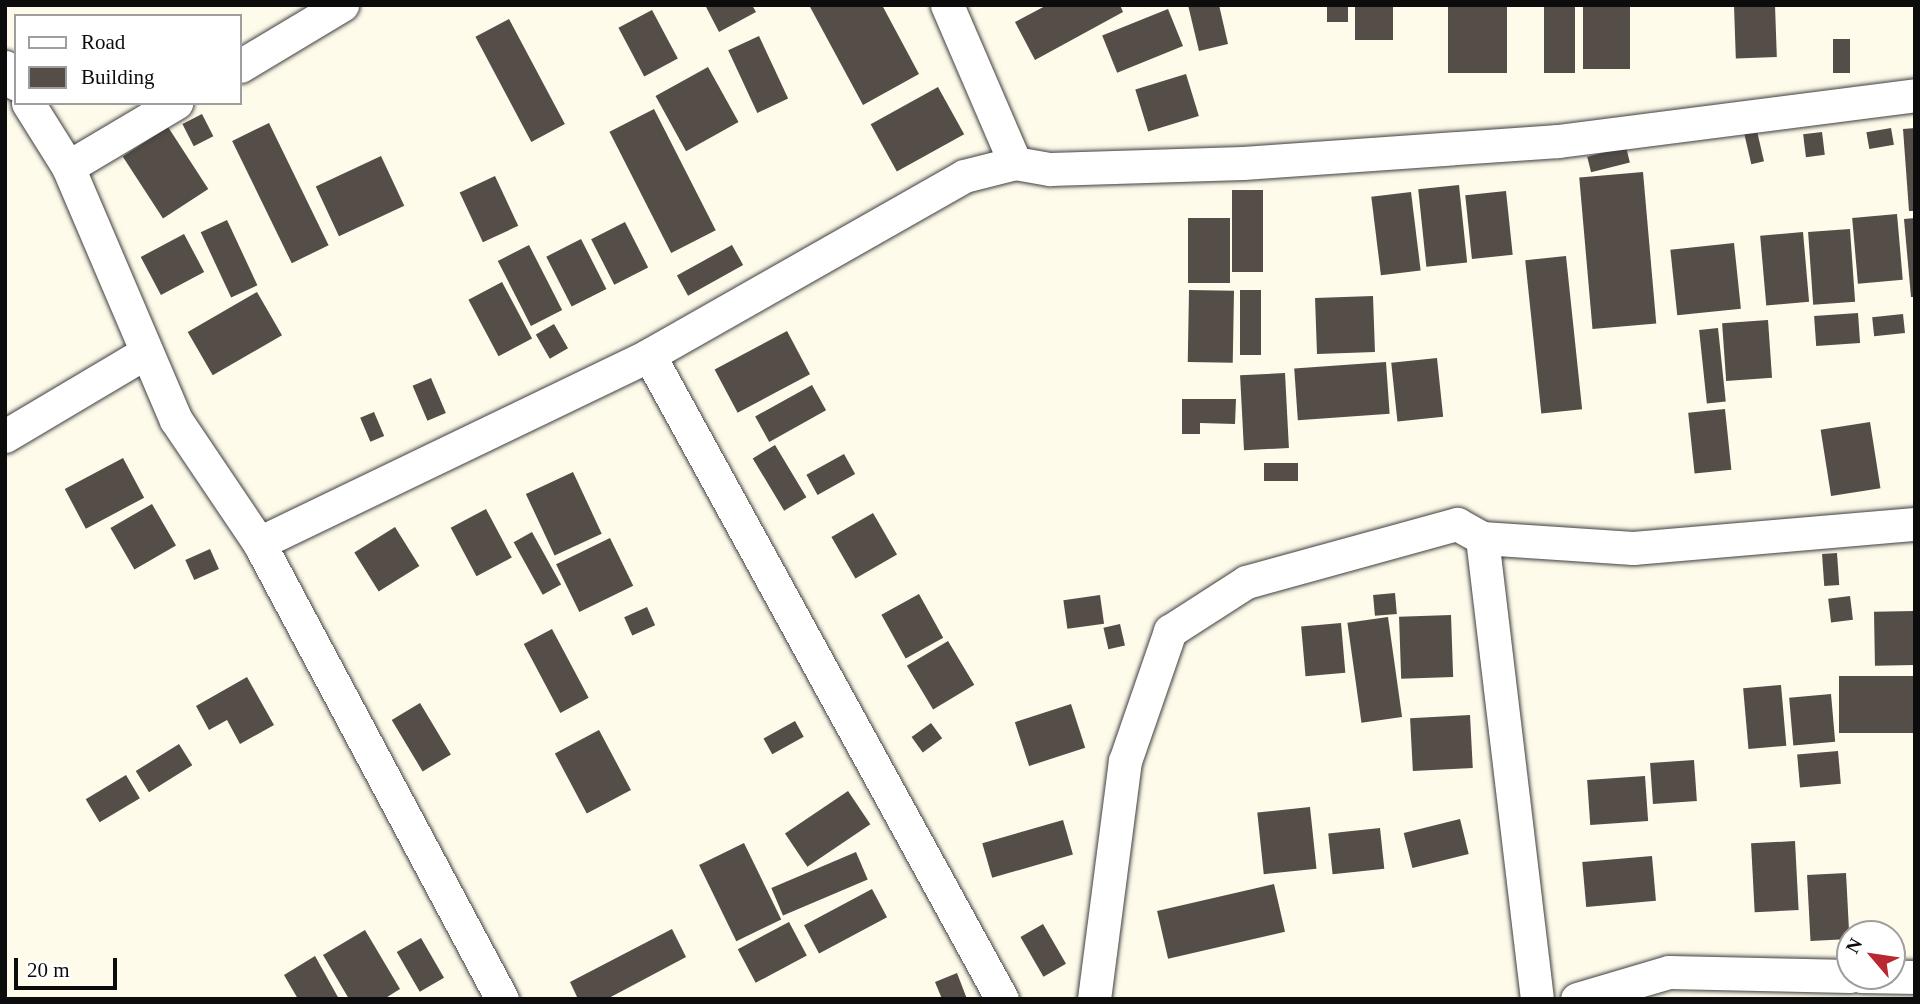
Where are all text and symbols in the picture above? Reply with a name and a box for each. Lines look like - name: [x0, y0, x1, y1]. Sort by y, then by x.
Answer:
- legend: [14, 14, 242, 105]
- text: Road: [81, 30, 125, 54]
- text: Building: [81, 65, 155, 89]
- north arrow: [1836, 920, 1906, 990]
- text: N: [1841, 934, 1866, 957]
- scale bar: [18, 944, 121, 988]
- text: 20 m: [27, 958, 70, 982]

